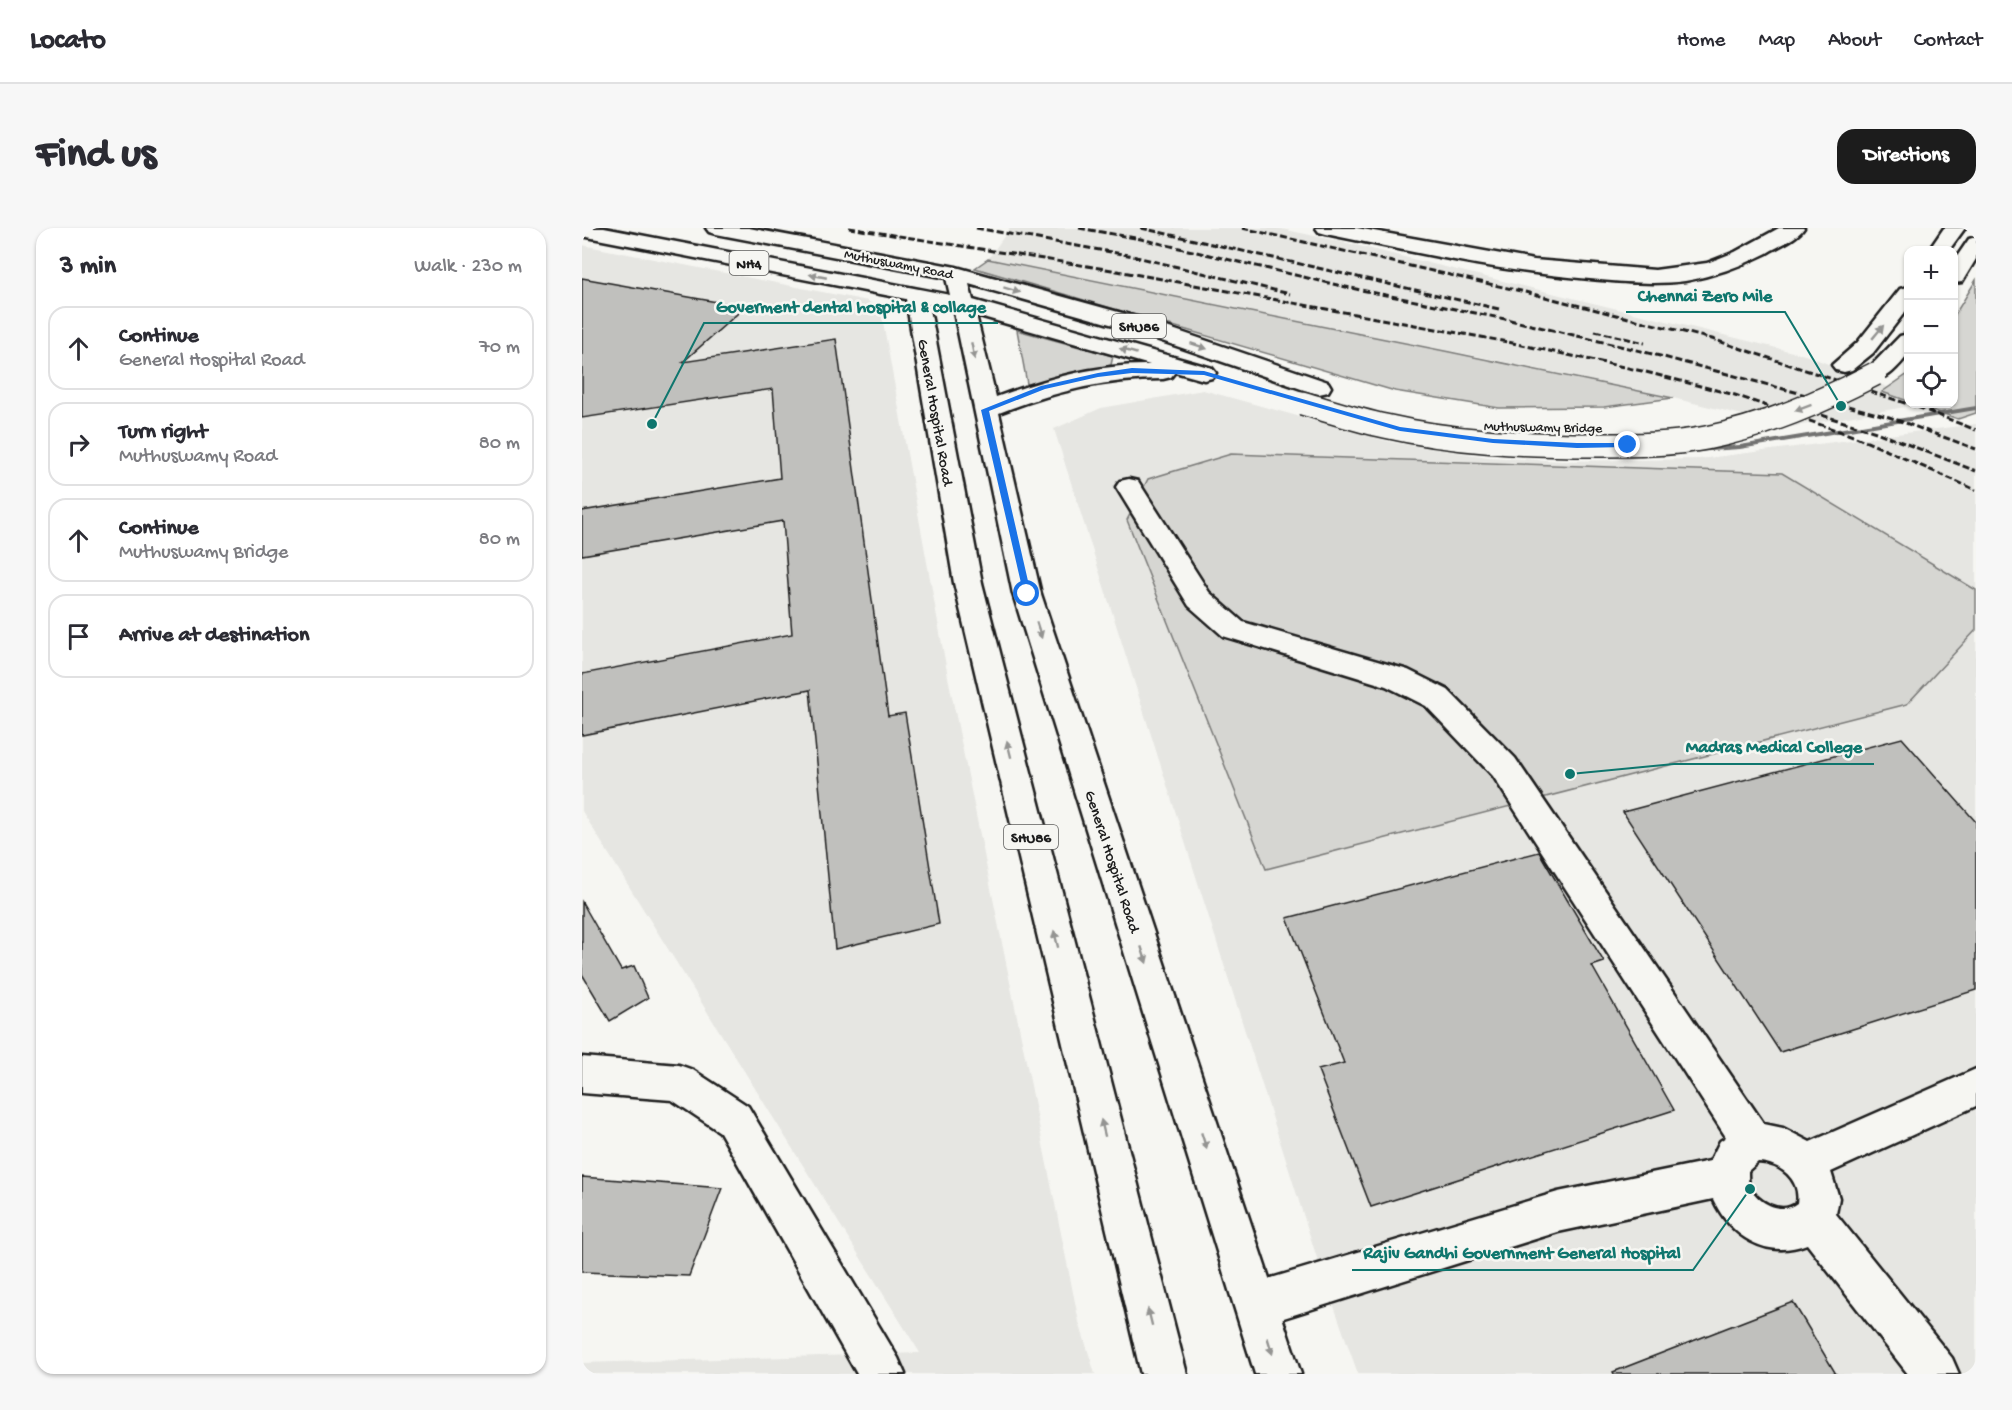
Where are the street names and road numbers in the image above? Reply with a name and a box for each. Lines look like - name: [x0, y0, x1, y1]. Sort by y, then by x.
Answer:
- street label: Muthuswamy Road: [843, 247, 956, 285]
- road number: NH4: [730, 251, 768, 275]
- road number: SHU86: [1112, 314, 1166, 338]
- street label: General Hospital Road: [911, 338, 956, 489]
- street label: Muthuswamy Bridge: [1484, 419, 1603, 438]
- street label: General Hospital Road: [1079, 789, 1143, 937]
- road number: SHU86: [1004, 825, 1058, 849]

